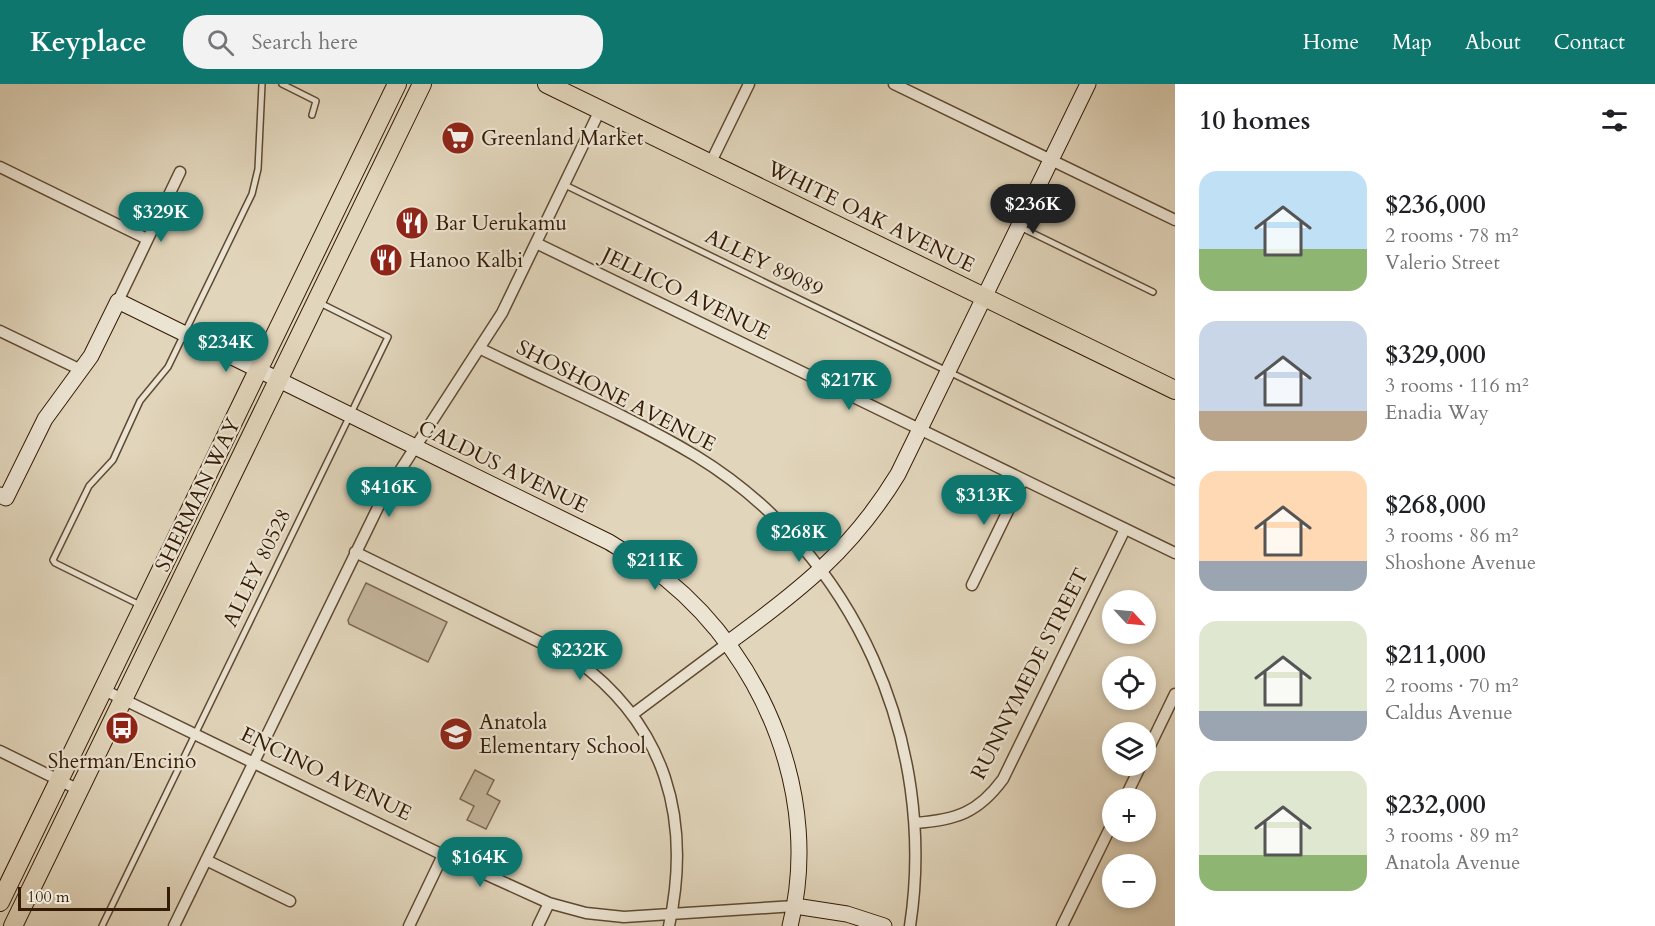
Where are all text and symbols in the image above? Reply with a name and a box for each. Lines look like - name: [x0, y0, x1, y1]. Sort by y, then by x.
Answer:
- search box: [183, 15, 603, 69]
- text: Keyplace: [30, 23, 147, 61]
- icon: search: [204, 26, 237, 59]
- text: Search here: [252, 27, 358, 57]
- text: Home: [1303, 28, 1359, 57]
- text: Map: [1392, 28, 1432, 57]
- text: About: [1465, 28, 1521, 57]
- text: Contact: [1554, 28, 1625, 57]
- text: 10 homes: [1199, 103, 1310, 138]
- icon: filters: [1598, 104, 1631, 137]
- supermarket icon: Greenland Market: [440, 120, 476, 156]
- place label: Greenland Market: [481, 124, 644, 153]
- street label: WHITE OAK AVENUE: [761, 154, 980, 280]
- pin: $236K: [991, 184, 1075, 235]
- text: $236,000: [1385, 187, 1486, 222]
- text: $236K: [1004, 190, 1062, 217]
- pin: $329K: [119, 192, 203, 243]
- icon: home: [1247, 195, 1319, 267]
- text: $329K: [132, 198, 190, 225]
- restaurant icon: Bar Uerukamu: [394, 205, 430, 241]
- place label: Bar Uerukamu: [435, 209, 567, 238]
- street label: ALLEY 89089: [700, 222, 828, 304]
- text: 2 rooms · 78 m²: [1385, 222, 1518, 249]
- street label: JELLICO AVENUE: [594, 239, 775, 347]
- restaurant icon: Hanoo Kalbi: [368, 242, 404, 278]
- place label: Hanoo Kalbi: [409, 246, 523, 275]
- text: Valerio Street: [1385, 249, 1500, 276]
- pin: $234K: [184, 322, 268, 373]
- text: $234K: [197, 328, 255, 355]
- street label: SHOSHONE AVENUE: [511, 333, 721, 459]
- text: $329,000: [1385, 337, 1486, 372]
- icon: home: [1247, 345, 1319, 417]
- pin: $217K: [807, 360, 891, 411]
- text: $217K: [820, 366, 878, 393]
- text: 3 rooms · 116 m²: [1385, 372, 1529, 399]
- text: Enadia Way: [1385, 399, 1489, 426]
- street label: SHERMAN WAY: [148, 413, 248, 577]
- street label: CALDUS AVENUE: [413, 413, 593, 521]
- pin: $416K: [347, 467, 431, 518]
- text: $416K: [360, 473, 418, 500]
- pin: $313K: [942, 475, 1026, 526]
- text: $313K: [955, 481, 1013, 508]
- text: $268,000: [1385, 487, 1486, 522]
- icon: home: [1247, 495, 1319, 567]
- street label: ALLEY 80528: [216, 504, 298, 632]
- pin: $268K: [757, 512, 841, 563]
- text: $268K: [770, 518, 828, 545]
- text: 3 rooms · 86 m²: [1385, 522, 1518, 549]
- pin: $211K: [613, 540, 697, 591]
- text: $211K: [626, 546, 684, 573]
- text: Shoshone Avenue: [1385, 549, 1536, 576]
- street label: RUNNYMEDE STREET: [964, 563, 1096, 785]
- north arrow: [1102, 590, 1156, 644]
- map controls: [1102, 590, 1156, 908]
- pin: $232K: [538, 630, 622, 681]
- text: $232K: [551, 636, 609, 663]
- text: $211,000: [1385, 637, 1486, 672]
- icon: home: [1247, 645, 1319, 717]
- button: locate: [1102, 656, 1156, 710]
- text: 2 rooms · 70 m²: [1385, 672, 1518, 699]
- text: Caldus Avenue: [1385, 699, 1513, 726]
- place label: Anatola Elementary School: [479, 708, 646, 761]
- bus stop icon: Sherman/Encino: [104, 710, 140, 746]
- school or university icon: Anatola Elementary School: [438, 716, 474, 752]
- street label: ENCINO AVENUE: [236, 720, 416, 828]
- button: layers: [1102, 722, 1156, 776]
- place label: Sherman/Encino: [48, 747, 196, 776]
- text: $232,000: [1385, 787, 1486, 822]
- button: +: [1102, 788, 1156, 842]
- icon: home: [1247, 795, 1319, 867]
- text: 3 rooms · 89 m²: [1385, 822, 1518, 849]
- pin: $164K: [438, 837, 522, 888]
- text: $164K: [451, 843, 509, 870]
- text: Anatola Avenue: [1385, 849, 1520, 876]
- button: −: [1102, 854, 1156, 908]
- scale bar: [18, 884, 170, 912]
- text: 100 m: [27, 886, 69, 908]

